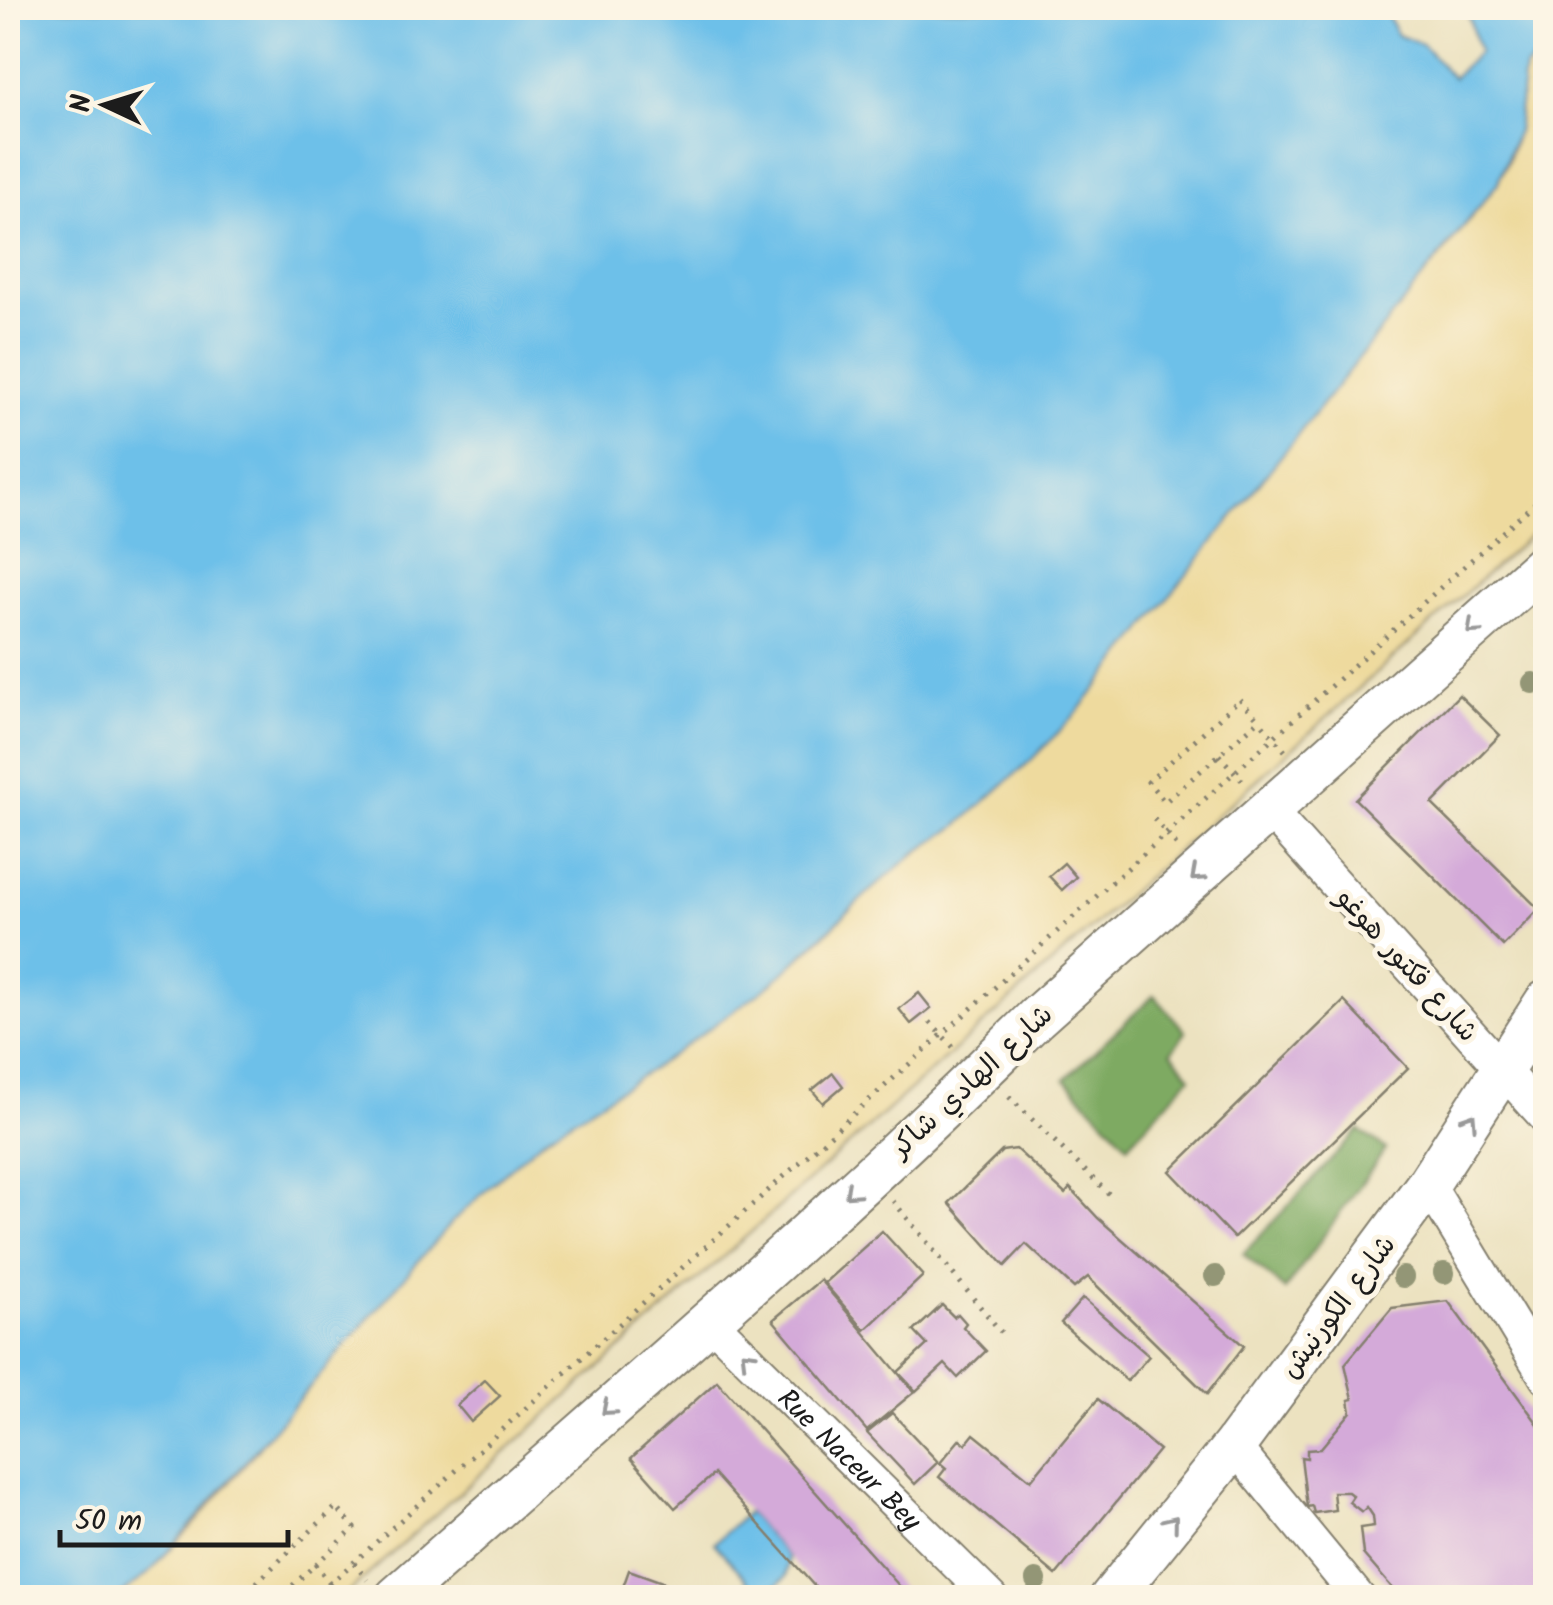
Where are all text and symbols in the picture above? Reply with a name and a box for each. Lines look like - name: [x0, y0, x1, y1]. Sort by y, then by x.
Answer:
- north arrow: [55, 55, 155, 155]
- text: N: [59, 93, 106, 114]
- one-way arrow: [1466, 616, 1485, 634]
- one-way arrow: [1190, 864, 1209, 882]
- street label: شارع فكتور هوغو: [1323, 877, 1488, 1053]
- street label: شارع الهادي شاكر: [880, 994, 1064, 1171]
- one-way arrow: [1457, 1112, 1476, 1130]
- one-way arrow: [844, 1181, 863, 1199]
- street label: شارع الكورنيش: [1270, 1226, 1408, 1389]
- one-way arrow: [741, 1351, 759, 1369]
- street label: Rue Naceur Bey: [765, 1379, 932, 1544]
- one-way arrow: [601, 1397, 620, 1415]
- scale bar: [60, 1485, 288, 1547]
- text: 50 m: [75, 1498, 142, 1546]
- one-way arrow: [1160, 1515, 1178, 1533]

